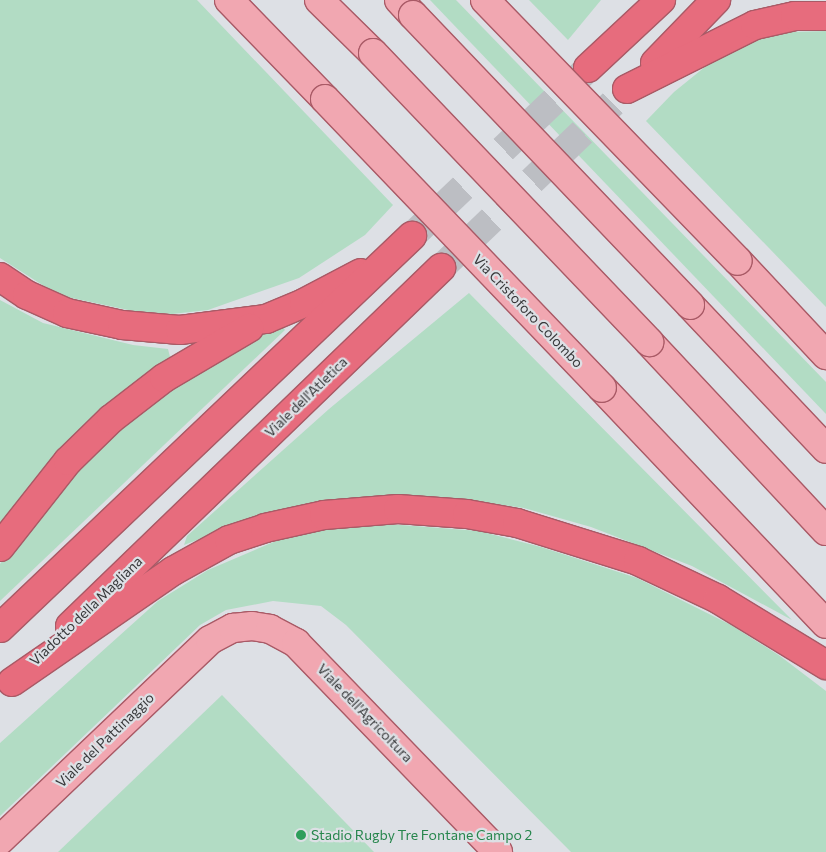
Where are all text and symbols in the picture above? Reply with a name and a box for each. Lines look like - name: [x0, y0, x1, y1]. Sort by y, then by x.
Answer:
- street label: Via Cristoforo Colombo: [470, 251, 586, 371]
- street label: Viale dell'Atletica: [261, 353, 351, 441]
- street label: Viadotto della Magliana: [26, 553, 146, 669]
- street label: Viale dell'Agricoltura: [314, 660, 416, 766]
- street label: Viale del Pattinaggio: [53, 689, 157, 791]
- place label: Stadio Rugby Tre Fontane Campo 2: [311, 827, 532, 843]
- marker: Stadio Rugby Tre Fontane Campo 2: [295, 829, 307, 841]

